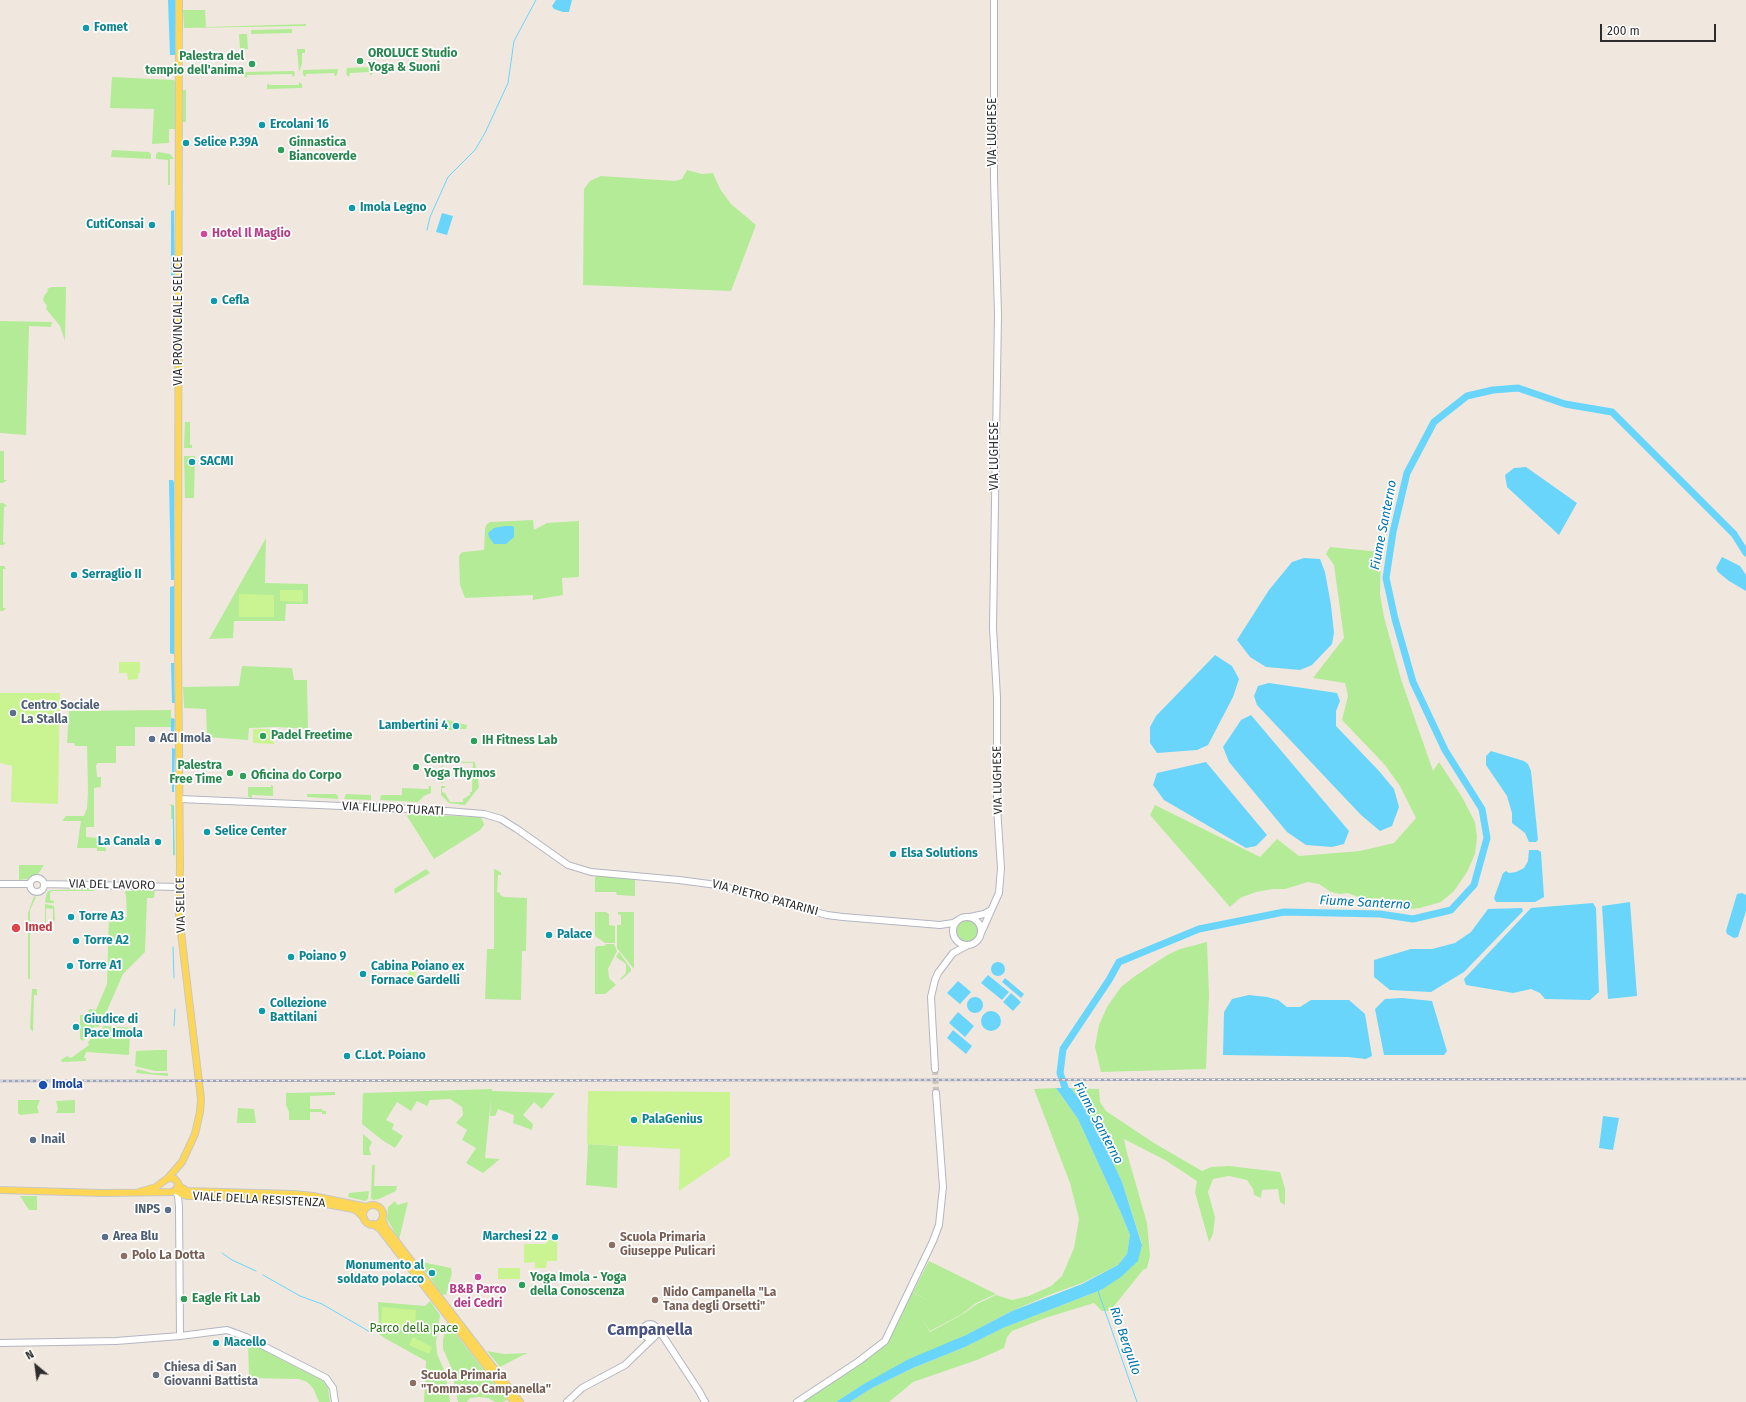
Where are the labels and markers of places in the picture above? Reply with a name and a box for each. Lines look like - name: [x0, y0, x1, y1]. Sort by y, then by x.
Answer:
- place label: Fomet: [94, 21, 128, 35]
- marker: Fomet: [81, 23, 91, 33]
- place label: OROLUCE Studio Yoga & Suoni: [368, 47, 458, 75]
- place label: Palestra del tempio dell'anima: [145, 50, 244, 78]
- marker: OROLUCE Studio Yoga & Suoni: [355, 56, 365, 66]
- marker: Palestra del tempio dell'anima: [247, 59, 257, 69]
- place label: Ercolani 16: [270, 118, 329, 132]
- marker: Ercolani 16: [257, 120, 267, 130]
- place label: Selice P.39A: [194, 136, 258, 150]
- place label: Ginnastica Biancoverde: [289, 136, 357, 164]
- marker: Selice P.39A: [181, 138, 191, 148]
- marker: Ginnastica Biancoverde: [276, 145, 286, 155]
- place label: Imola Legno: [360, 201, 427, 215]
- marker: Imola Legno: [347, 203, 357, 213]
- place label: CutiConsai: [86, 218, 144, 232]
- marker: CutiConsai: [147, 220, 157, 230]
- place label: Hotel Il Maglio: [212, 227, 291, 241]
- marker: Hotel Il Maglio: [199, 229, 209, 239]
- place label: Cefla: [222, 294, 249, 308]
- marker: Cefla: [209, 296, 219, 306]
- place label: SACMI: [200, 455, 234, 469]
- marker: SACMI: [187, 457, 197, 467]
- place label: Serraglio II: [82, 568, 142, 582]
- marker: Serraglio II: [69, 570, 79, 580]
- place label: Centro Sociale La Stalla: [21, 699, 100, 727]
- marker: Centro Sociale La Stalla: [8, 708, 18, 718]
- place label: Lambertini 4: [379, 719, 448, 733]
- marker: Lambertini 4: [451, 721, 461, 731]
- place label: Padel Freetime: [271, 729, 352, 743]
- marker: Padel Freetime: [258, 731, 268, 741]
- place label: ACI Imola: [160, 732, 211, 746]
- marker: ACI Imola: [147, 734, 157, 744]
- place label: IH Fitness Lab: [482, 734, 558, 748]
- marker: IH Fitness Lab: [469, 736, 479, 746]
- place label: Centro Yoga Thymos: [424, 753, 496, 781]
- place label: Palestra Free Time: [169, 759, 222, 787]
- marker: Centro Yoga Thymos: [411, 762, 421, 772]
- marker: Palestra Free Time: [225, 768, 235, 778]
- place label: Oficina do Corpo: [251, 769, 342, 783]
- marker: Oficina do Corpo: [238, 771, 248, 781]
- place label: Selice Center: [215, 825, 286, 839]
- marker: Selice Center: [202, 827, 212, 837]
- place label: La Canala: [98, 835, 150, 849]
- marker: La Canala: [153, 837, 163, 847]
- place label: Elsa Solutions: [901, 847, 978, 861]
- marker: Elsa Solutions: [888, 849, 898, 859]
- place label: Torre A3: [79, 910, 124, 924]
- marker: Torre A3: [66, 912, 76, 922]
- place label: Imed: [25, 921, 52, 935]
- marker: Imed: [10, 922, 22, 934]
- place label: Palace: [557, 928, 592, 942]
- marker: Palace: [544, 930, 554, 940]
- place label: Torre A2: [84, 934, 129, 948]
- marker: Torre A2: [71, 936, 81, 946]
- place label: Poiano 9: [299, 950, 346, 964]
- marker: Poiano 9: [286, 952, 296, 962]
- place label: Torre A1: [78, 959, 122, 973]
- place label: Cabina Poiano ex Fornace Gardelli: [371, 960, 464, 988]
- marker: Torre A1: [65, 961, 75, 971]
- marker: Cabina Poiano ex Fornace Gardelli: [358, 969, 368, 979]
- place label: Collezione Battilani: [270, 997, 327, 1025]
- marker: Collezione Battilani: [257, 1006, 267, 1016]
- place label: Giudice di Pace Imola: [84, 1013, 143, 1041]
- marker: Giudice di Pace Imola: [71, 1022, 81, 1032]
- place label: C.Lot. Poiano: [355, 1049, 426, 1063]
- marker: C.Lot. Poiano: [342, 1051, 352, 1061]
- place label: Imola: [52, 1078, 83, 1092]
- marker: Imola: [37, 1079, 49, 1091]
- place label: PalaGenius: [642, 1113, 702, 1127]
- marker: PalaGenius: [629, 1115, 639, 1125]
- place label: Inail: [41, 1133, 65, 1147]
- marker: Inail: [28, 1135, 38, 1145]
- place label: INPS: [135, 1203, 160, 1217]
- marker: INPS: [163, 1205, 173, 1215]
- place label: Area Blu: [113, 1230, 158, 1244]
- place label: Marchesi 22: [483, 1230, 547, 1244]
- place label: Scuola Primaria Giuseppe Pulicari: [620, 1231, 715, 1259]
- marker: Area Blu: [100, 1232, 110, 1242]
- marker: Marchesi 22: [550, 1232, 560, 1242]
- marker: Scuola Primaria Giuseppe Pulicari: [607, 1240, 617, 1250]
- place label: Polo La Dotta: [132, 1249, 205, 1263]
- marker: Polo La Dotta: [119, 1251, 129, 1261]
- place label: Monumento al soldato polacco: [337, 1259, 424, 1287]
- marker: Monumento al soldato polacco: [427, 1268, 437, 1278]
- place label: Yoga Imola - Yoga della Conoscenza: [530, 1271, 627, 1299]
- marker: B&B Parco dei Cedri: [473, 1272, 483, 1282]
- marker: Yoga Imola - Yoga della Conoscenza: [517, 1280, 527, 1290]
- place label: B&B Parco dei Cedri: [450, 1283, 506, 1311]
- place label: Nido Campanella "La Tana degli Orsetti": [663, 1286, 776, 1314]
- place label: Eagle Fit Lab: [192, 1292, 260, 1306]
- marker: Eagle Fit Lab: [179, 1294, 189, 1304]
- marker: Nido Campanella "La Tana degli Orsetti": [650, 1295, 660, 1305]
- place label: Macello: [224, 1336, 266, 1350]
- marker: Macello: [211, 1338, 221, 1348]
- place label: Chiesa di San Giovanni Battista: [164, 1361, 258, 1389]
- place label: Scuola Primaria "Tommaso Campanella": [421, 1369, 551, 1397]
- marker: Chiesa di San Giovanni Battista: [151, 1370, 161, 1380]
- marker: Scuola Primaria "Tommaso Campanella": [408, 1378, 418, 1388]

